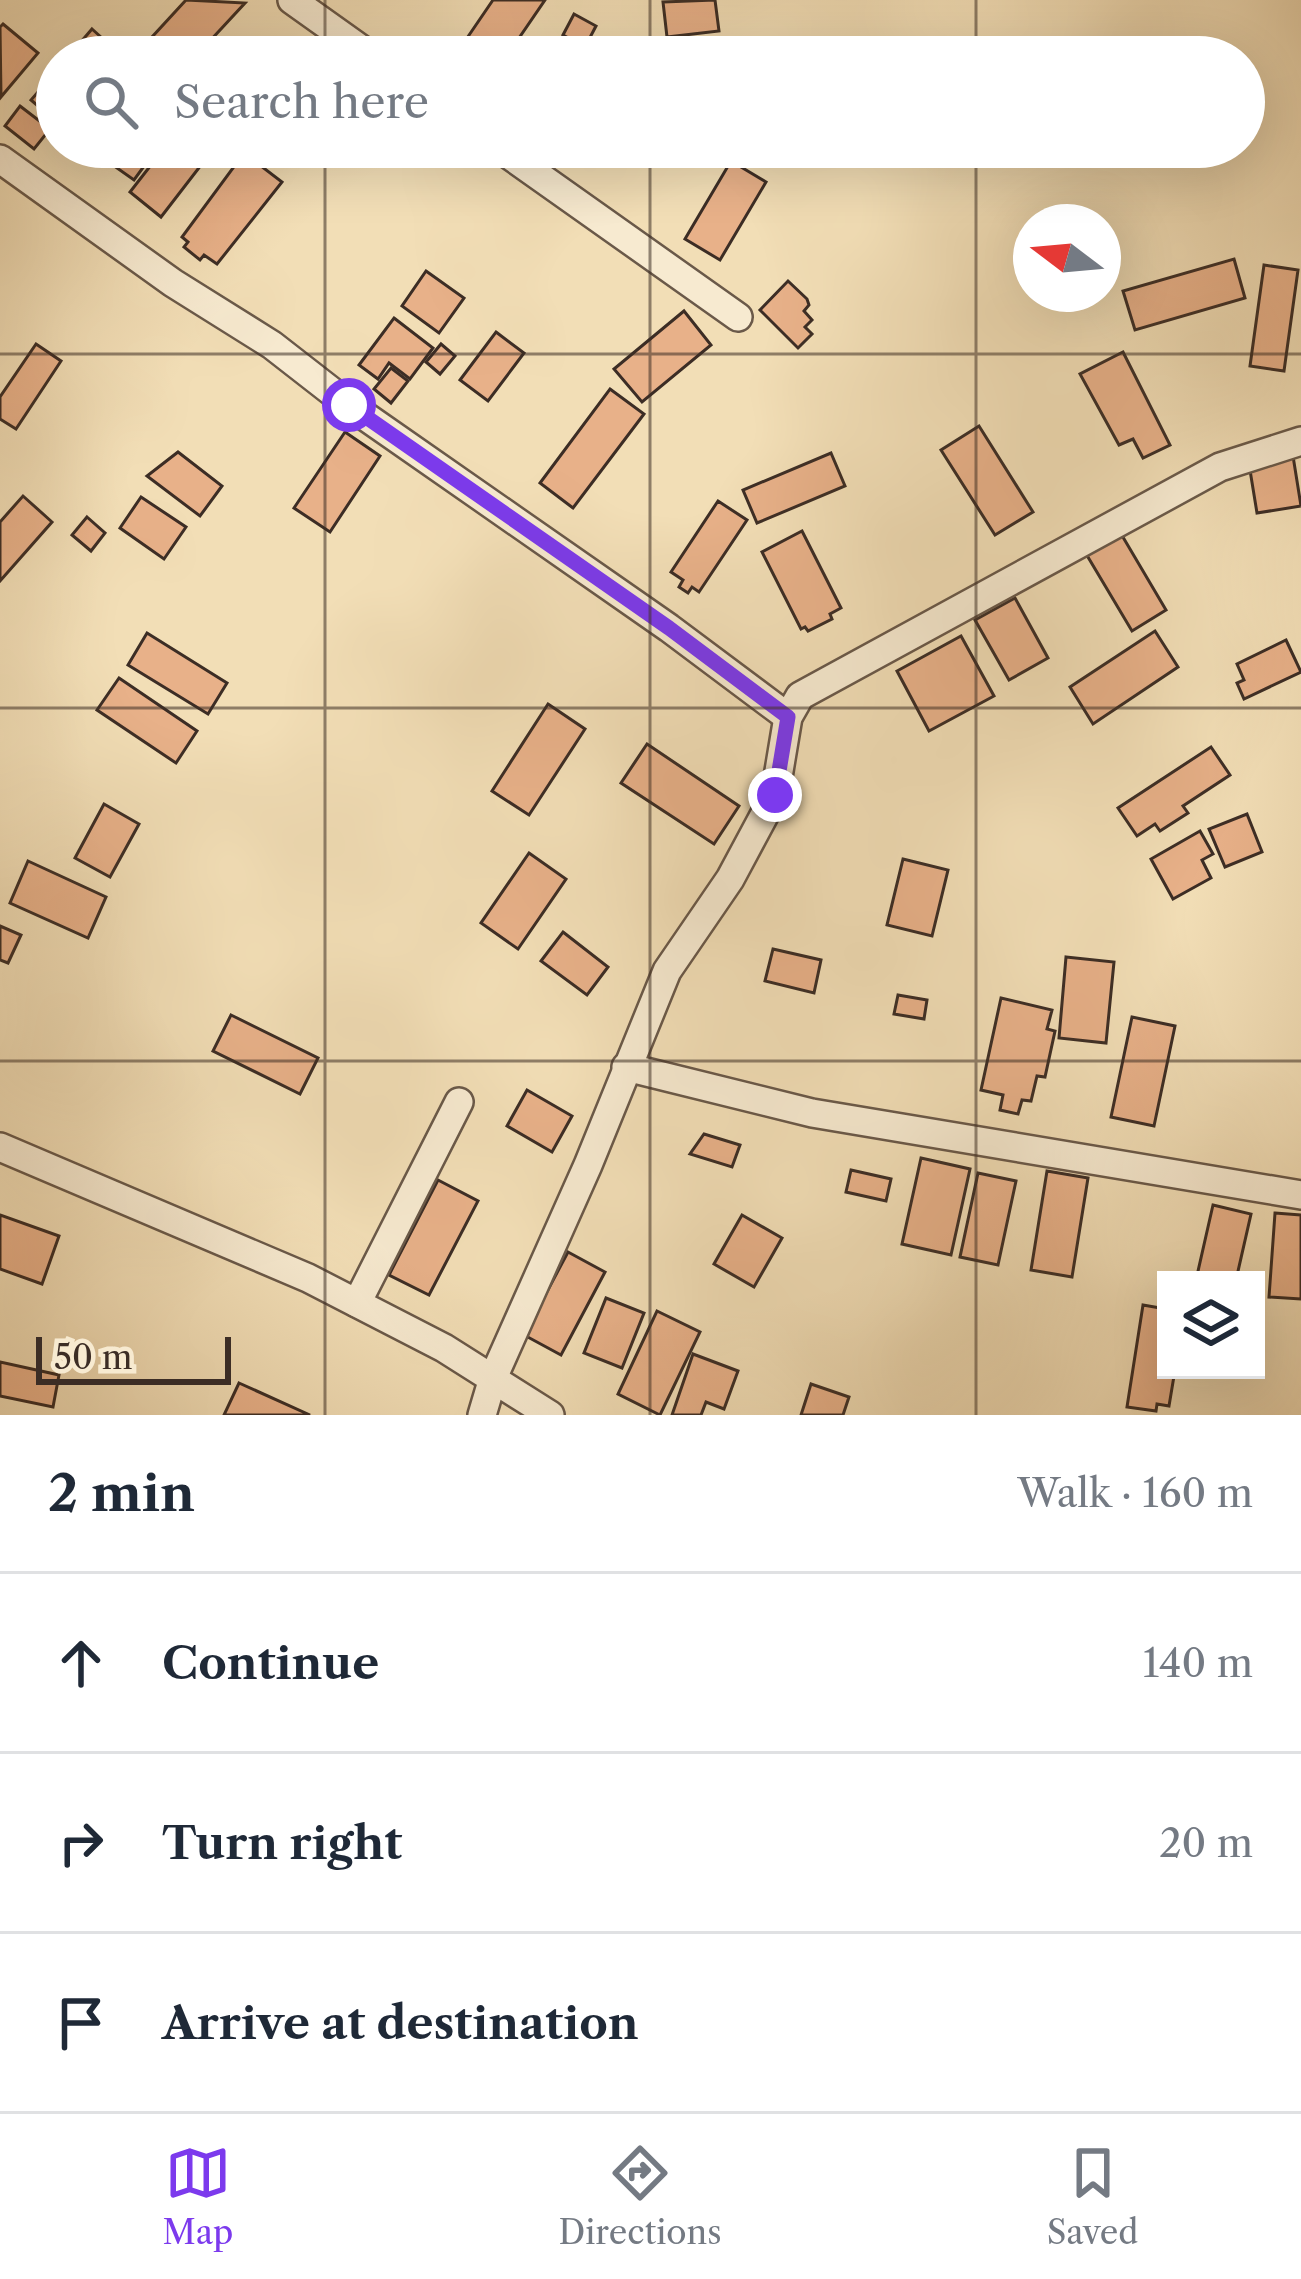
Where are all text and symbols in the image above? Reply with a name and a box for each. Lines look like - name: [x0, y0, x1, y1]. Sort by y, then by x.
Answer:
- search box: [36, 36, 1265, 168]
- icon: search: [78, 69, 144, 135]
- text: Search here: [174, 74, 429, 130]
- north arrow: [1013, 204, 1121, 312]
- route start: [322, 378, 376, 432]
- route end: [748, 768, 802, 822]
- map controls: [1157, 1271, 1265, 1379]
- button: layers: [1157, 1271, 1265, 1379]
- scale bar: [36, 1331, 231, 1384]
- text: 50 m: [54, 1337, 132, 1378]
- text: 2 min: [48, 1462, 195, 1524]
- text: Walk · 160 m: [1017, 1469, 1253, 1517]
- icon: ahead: [48, 1630, 114, 1696]
- text: Continue: [162, 1635, 379, 1691]
- text: 140 m: [1143, 1639, 1253, 1687]
- icon: right: [48, 1810, 114, 1876]
- text: Turn right: [162, 1815, 402, 1871]
- text: 20 m: [1159, 1819, 1253, 1867]
- icon: arrive: [48, 1990, 114, 2056]
- text: Arrive at destination: [162, 1995, 639, 2051]
- tab: Map: [163, 2140, 233, 2253]
- tab: Directions: [559, 2140, 722, 2253]
- tab: Saved: [1047, 2140, 1138, 2253]

